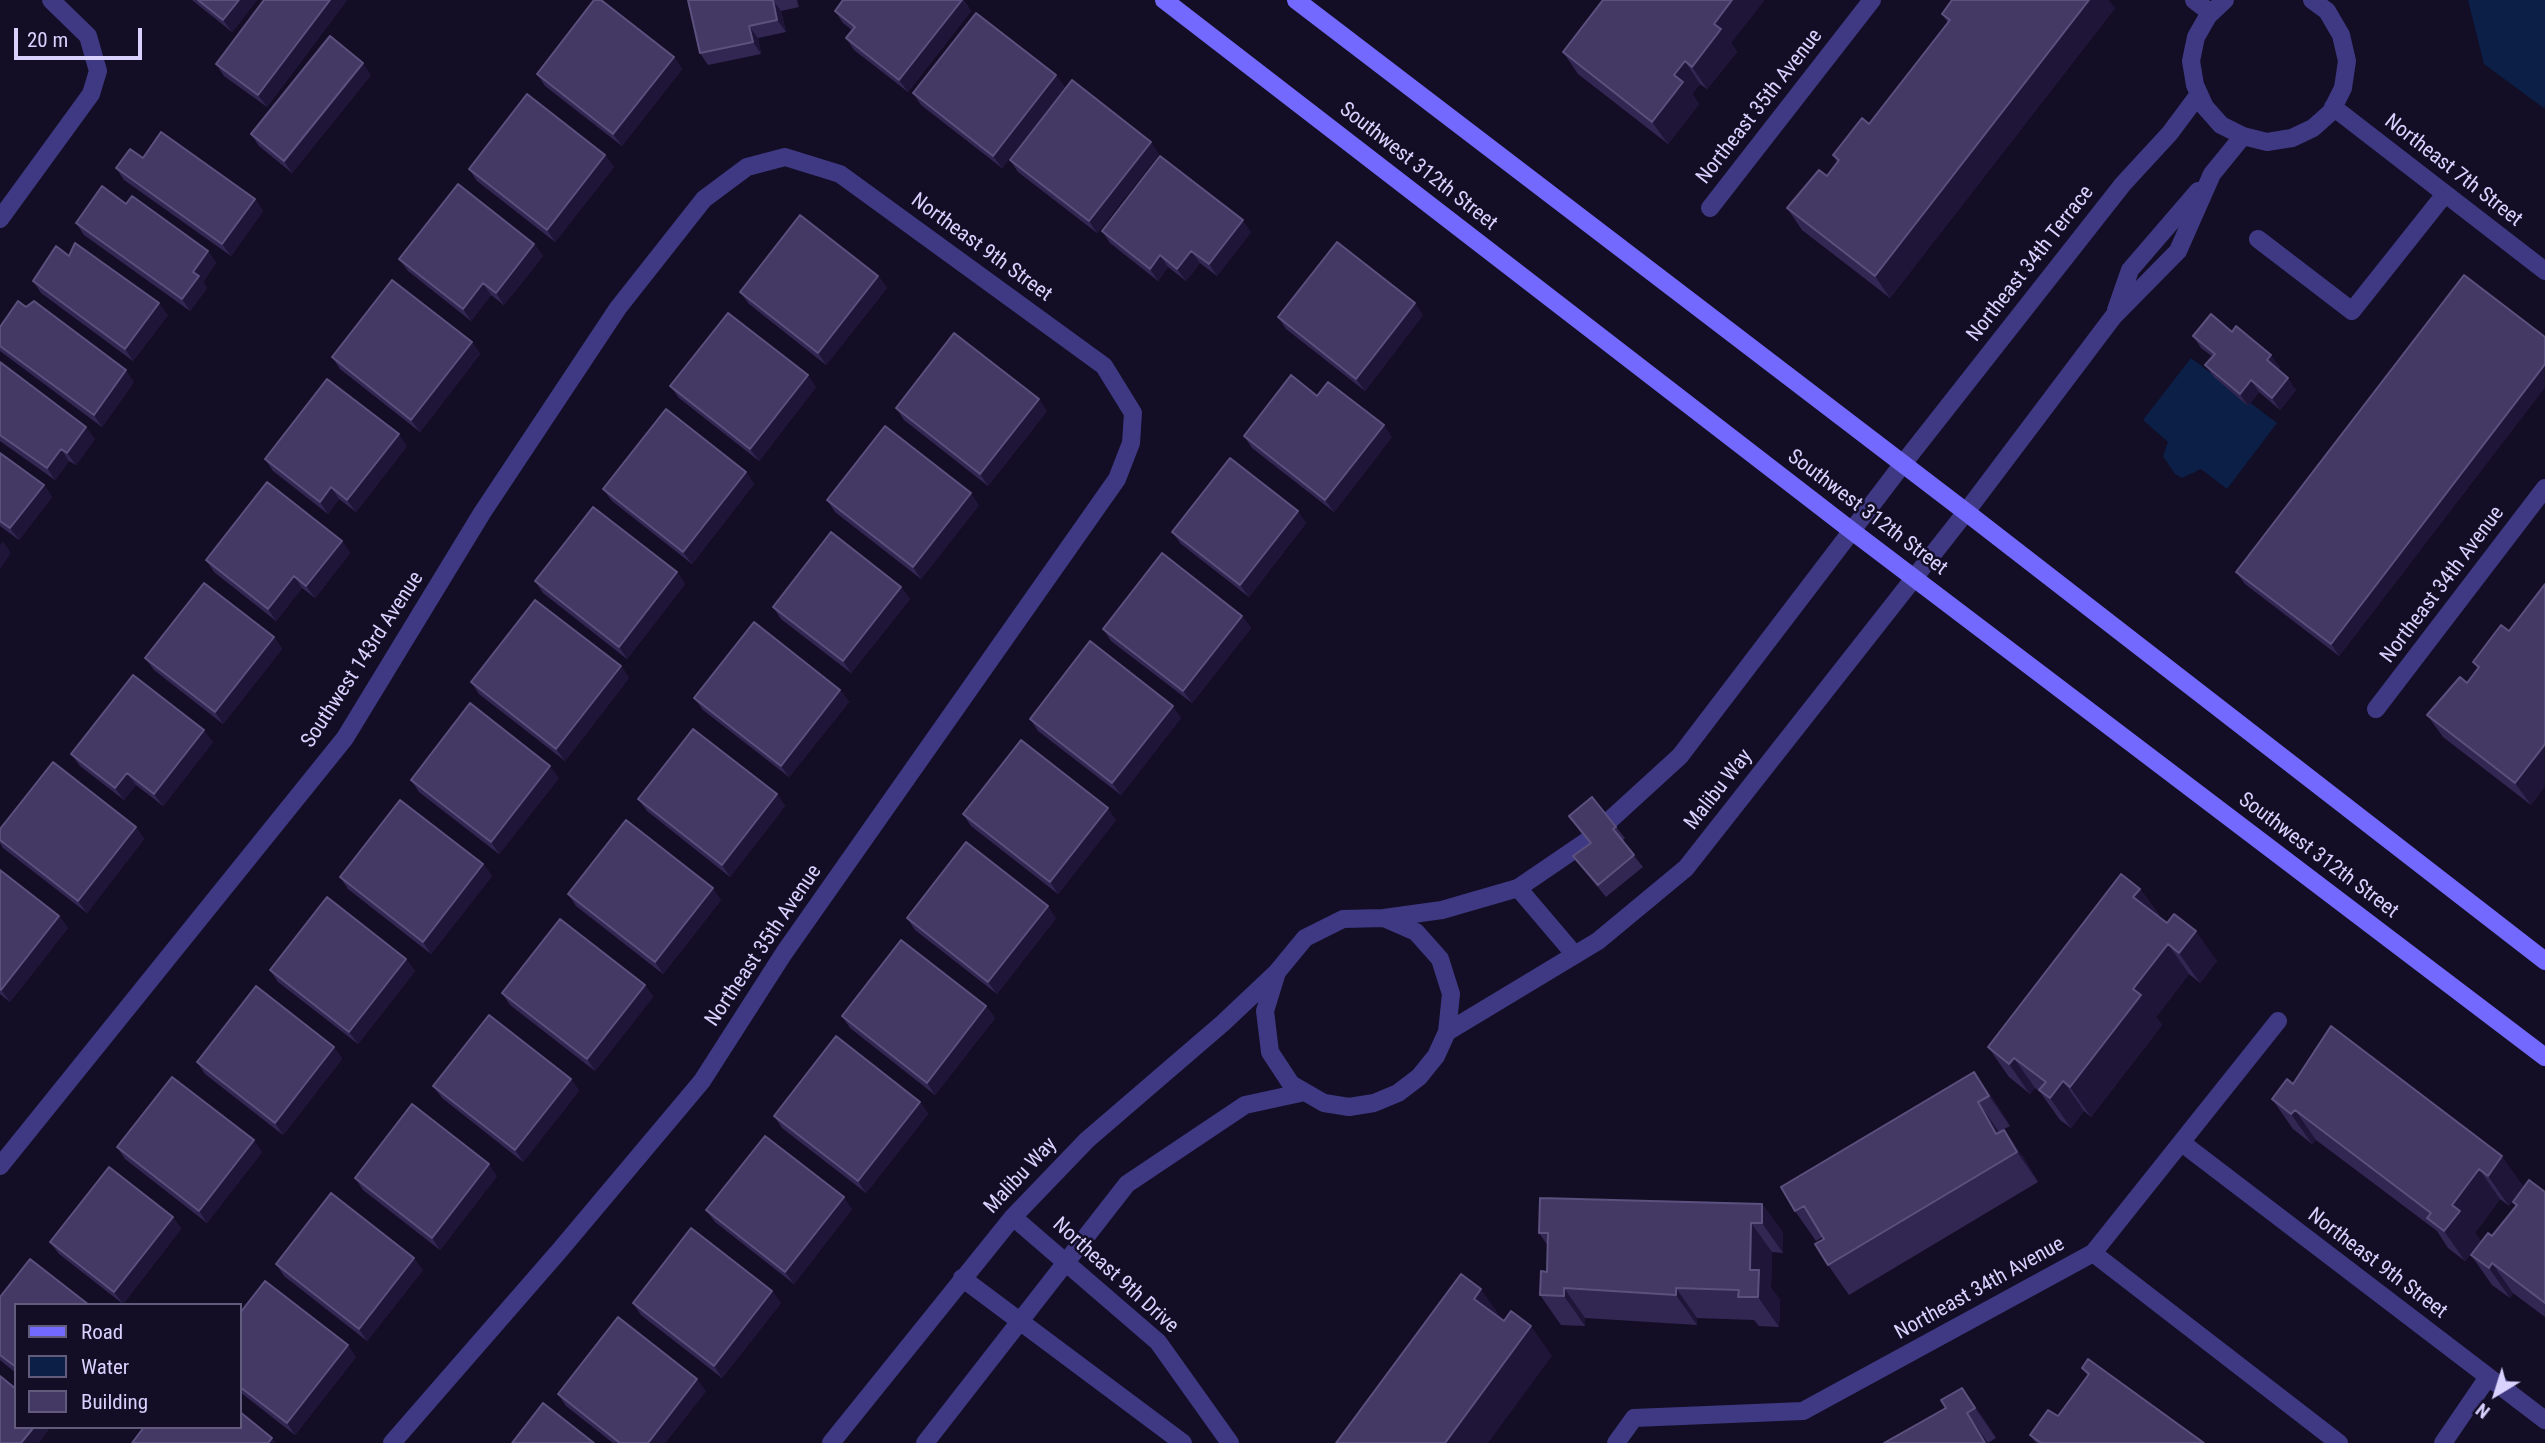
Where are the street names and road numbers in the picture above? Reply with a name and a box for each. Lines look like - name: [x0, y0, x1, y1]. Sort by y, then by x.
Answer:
- street label: Northeast 35th Avenue: [1692, 25, 1828, 189]
- street label: Southwest 312th Street: [1334, 97, 1502, 237]
- street label: Northeast 7th Street: [2379, 109, 2527, 233]
- street label: Northeast 34th Terrace: [1962, 181, 2100, 347]
- street label: Northeast 9th Street: [906, 188, 1056, 308]
- street label: Southwest 312th Street: [1782, 445, 1952, 581]
- street label: Northeast 34th Avenue: [2376, 502, 2510, 668]
- street label: Southwest 143rd Avenue: [297, 567, 429, 753]
- street label: Malibu Way: [1680, 745, 1758, 835]
- street label: Southwest 312th Street: [2233, 788, 2403, 924]
- street label: Northeast 35th Avenue: [701, 860, 827, 1032]
- street label: Malibu Way: [979, 1133, 1063, 1219]
- street label: Northeast 9th Street: [2302, 1203, 2452, 1325]
- street label: Northeast 9th Drive: [1047, 1213, 1183, 1339]
- street label: Northeast 34th Avenue: [1891, 1232, 2069, 1346]

